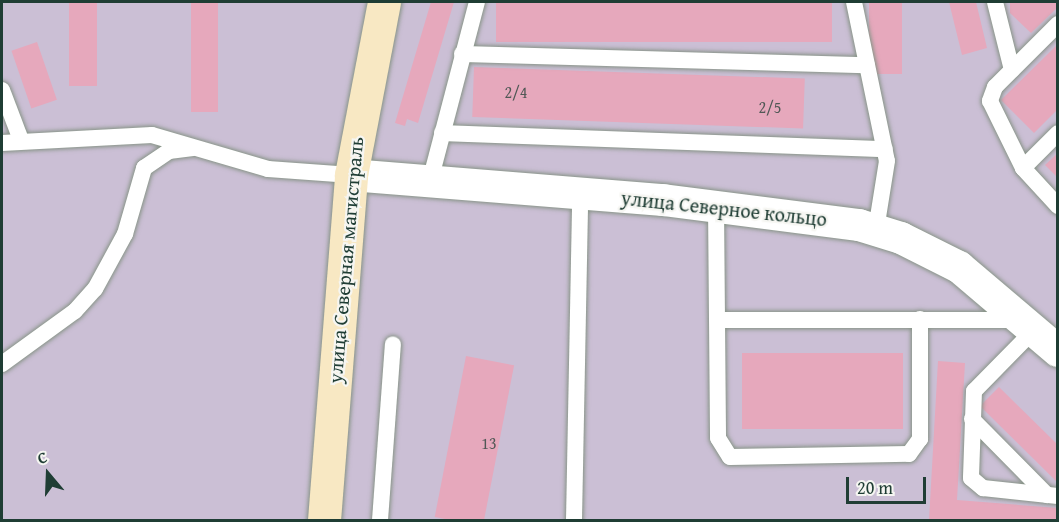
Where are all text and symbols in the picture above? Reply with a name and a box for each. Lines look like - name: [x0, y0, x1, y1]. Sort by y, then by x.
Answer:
- house number: 2/4: [505, 82, 527, 102]
- house number: 2/5: [759, 97, 781, 117]
- street label: улица Северная магистраль: [322, 136, 368, 384]
- street label: улица Северное кольцо: [620, 185, 828, 231]
- house number: 13: [481, 433, 497, 453]
- north arrow: [18, 444, 78, 504]
- text: С: [34, 444, 50, 470]
- scale bar: [849, 465, 928, 503]
- text: 20 m: [857, 474, 893, 501]

